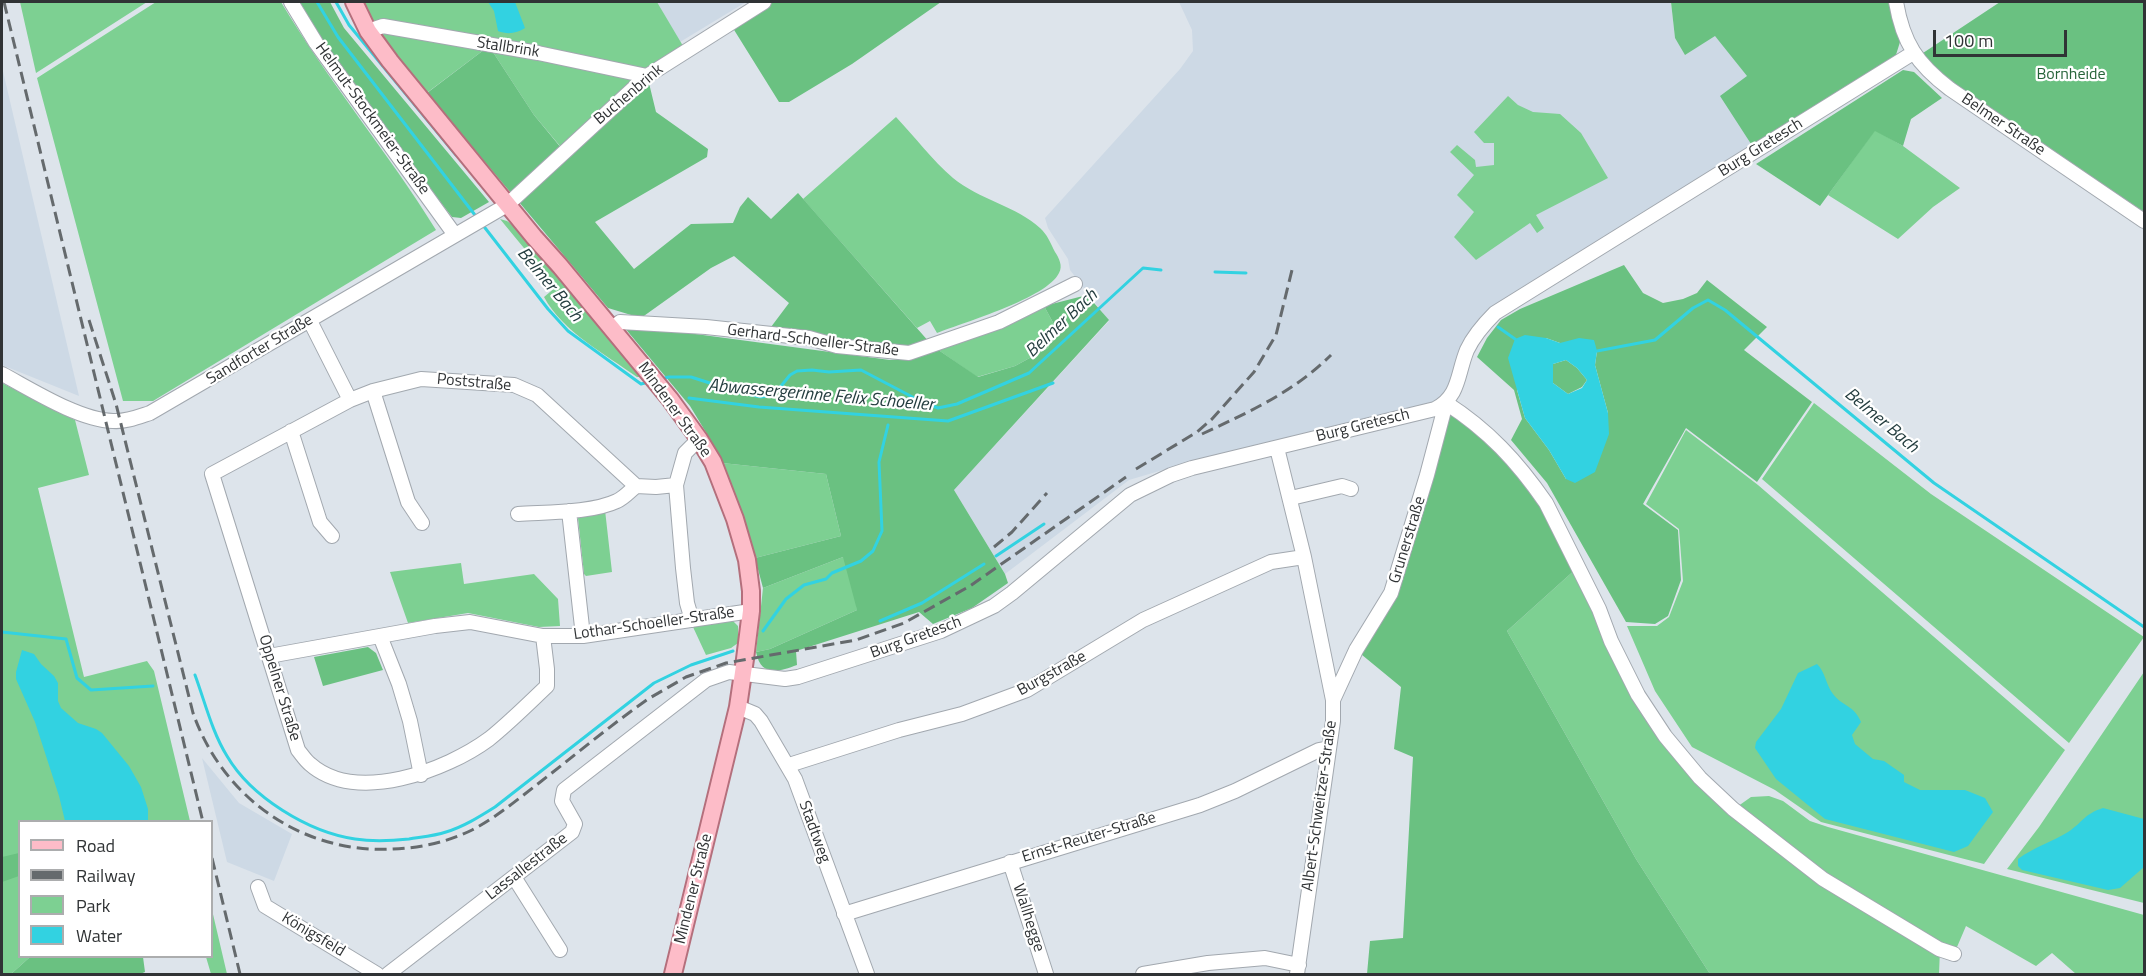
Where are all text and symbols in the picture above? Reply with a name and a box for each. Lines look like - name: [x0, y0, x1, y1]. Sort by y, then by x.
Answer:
- scale bar: [1936, 18, 2070, 56]
- text: 100 m: [1944, 27, 1993, 54]
- street label: Stallbrink: [475, 34, 541, 62]
- street label: Helmut-Stockmeier-Straße: [311, 39, 433, 199]
- street label: Buchenbrink: [591, 61, 667, 129]
- park label: Bornheide: [2036, 65, 2106, 85]
- street label: Belmer Straße: [1957, 90, 2049, 160]
- street label: Burg Gretesch: [1715, 115, 1807, 181]
- water label: Belmer Bach: [512, 244, 586, 326]
- water label: Belmer Bach: [1022, 285, 1102, 363]
- street label: Sandforter Straße: [203, 311, 317, 389]
- street label: Gerhard-Schoeller-Straße: [726, 321, 900, 361]
- street label: Mindener Straße: [633, 359, 715, 461]
- street label: Poststraße: [436, 370, 512, 396]
- water label: Abwassergerinne Felix Schoeller: [707, 375, 935, 417]
- water label: Belmer Bach: [1840, 384, 1922, 458]
- street label: Burg Gretesch: [1314, 405, 1412, 447]
- street label: Grunerstraße: [1386, 494, 1430, 586]
- street label: Lothar-Schoeller-Straße: [572, 603, 736, 645]
- street label: Burg Gretesch: [868, 613, 964, 663]
- street label: Oppelner Straße: [254, 633, 304, 743]
- street label: Burgstraße: [1014, 647, 1090, 701]
- street label: Albert-Schweitzer-Straße: [1299, 719, 1341, 893]
- street label: Stadtweg: [794, 798, 834, 866]
- street label: Ernst-Reuter-Straße: [1020, 809, 1158, 867]
- legend: [18, 820, 213, 958]
- street label: Lassallestraße: [483, 829, 571, 905]
- text: Road: [76, 832, 115, 859]
- street label: Mindener Straße: [671, 832, 717, 946]
- text: Railway: [76, 862, 135, 889]
- street label: Wallhegge: [1008, 881, 1048, 955]
- text: Park: [76, 892, 110, 919]
- street label: Königsfeld: [278, 909, 348, 961]
- text: Water: [76, 922, 122, 949]

